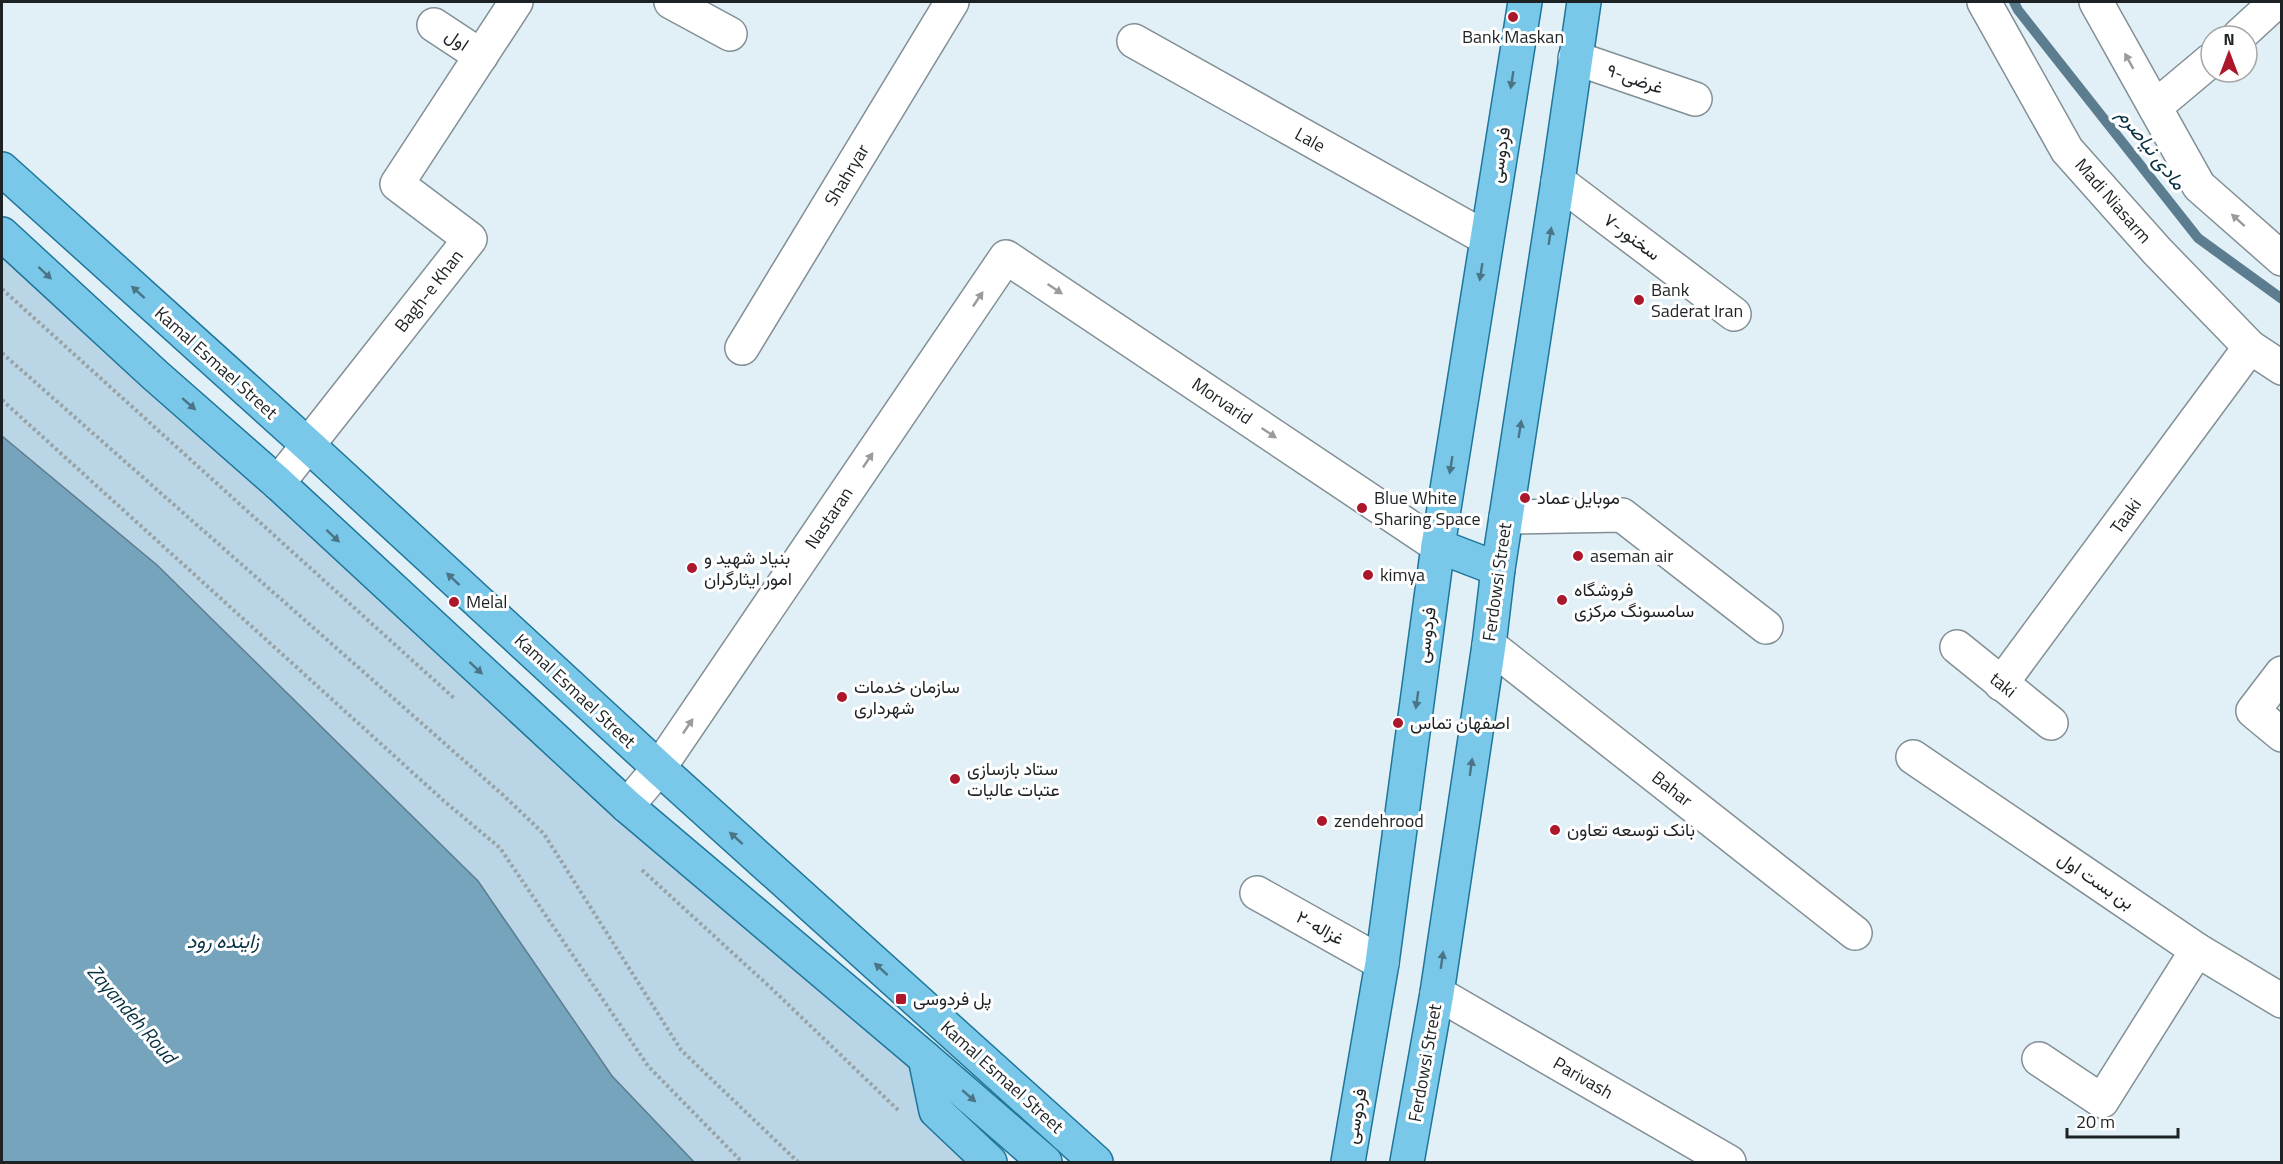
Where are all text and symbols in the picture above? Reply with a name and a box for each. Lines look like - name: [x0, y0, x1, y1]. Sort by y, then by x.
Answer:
- marker: Bank Maskan: [1506, 10, 1520, 24]
- street label: اول: [440, 22, 475, 57]
- place label: Bank Maskan: [1462, 23, 1564, 50]
- north arrow: [2199, 24, 2259, 84]
- text: N: [2223, 27, 2235, 51]
- one-way arrow: [2124, 52, 2134, 69]
- street label: ۹-غرضی: [1603, 56, 1667, 101]
- one-way arrow: [1508, 71, 1517, 90]
- water label: مادی نیاصرم: [2110, 100, 2195, 197]
- street label: Lale: [1290, 120, 1330, 159]
- street label: فردوسی: [1482, 125, 1517, 185]
- street label: Shahryar: [817, 139, 876, 211]
- street label: Madi Niasarm: [2069, 152, 2158, 249]
- street label: ۷-سخنور: [1598, 206, 1666, 267]
- one-way arrow: [2231, 214, 2246, 227]
- one-way arrow: [1545, 226, 1554, 245]
- street label: Bagh-e Khan: [388, 244, 470, 338]
- one-way arrow: [1476, 263, 1485, 282]
- one-way arrow: [37, 266, 52, 280]
- place label: Bank Saderat Iran: [1651, 276, 1743, 324]
- one-way arrow: [1047, 283, 1063, 294]
- one-way arrow: [131, 286, 146, 299]
- one-way arrow: [972, 291, 983, 307]
- marker: Bank Saderat Iran: [1632, 293, 1646, 307]
- street label: Kamal Esmael Street: [149, 300, 284, 426]
- street label: Morvarid: [1187, 370, 1258, 431]
- one-way arrow: [181, 397, 196, 410]
- one-way arrow: [1515, 419, 1524, 438]
- one-way arrow: [1261, 427, 1277, 439]
- one-way arrow: [862, 452, 873, 468]
- one-way arrow: [1446, 456, 1455, 475]
- street label: Nastaran: [798, 481, 859, 554]
- place label: Blue White Sharing Space: [1374, 484, 1481, 532]
- place label: موبایل عماد: [1537, 484, 1620, 511]
- marker: موبایل عماد: [1518, 491, 1532, 505]
- street label: Taaki: [2103, 492, 2148, 539]
- marker: Blue White Sharing Space: [1355, 501, 1369, 515]
- street label: Ferdowsi Street: [1475, 520, 1518, 643]
- one-way arrow: [325, 529, 340, 542]
- place label: aseman air: [1590, 542, 1673, 569]
- place label: بنیاد شهید و امور ایثارگران: [704, 544, 792, 592]
- marker: aseman air: [1571, 549, 1585, 563]
- marker: بنیاد شهید و امور ایثارگران: [685, 561, 699, 575]
- place label: kimya: [1380, 561, 1425, 588]
- marker: kimya: [1361, 568, 1375, 582]
- one-way arrow: [446, 573, 461, 586]
- place label: فروشگاه سامسونگ مرکزی: [1574, 576, 1694, 624]
- place label: Melal: [466, 588, 507, 615]
- marker: فروشگاه سامسونگ مرکزی: [1555, 593, 1569, 607]
- marker: Melal: [447, 595, 461, 609]
- street label: فردوسی: [1408, 605, 1443, 665]
- street label: Kamal Esmael Street: [509, 627, 643, 755]
- one-way arrow: [469, 660, 483, 674]
- street label: taki: [1984, 665, 2023, 704]
- place label: سازمان خدمات شهرداری: [854, 673, 960, 721]
- marker: سازمان خدمات شهرداری: [835, 690, 849, 704]
- one-way arrow: [1413, 690, 1422, 709]
- place label: اصفهان تماس: [1410, 709, 1510, 736]
- marker: اصفهان تماس: [1391, 716, 1405, 730]
- one-way arrow: [682, 717, 693, 734]
- place label: ستاد بازسازی عتبات عالیات: [967, 755, 1060, 803]
- one-way arrow: [1466, 757, 1475, 776]
- street label: Bahar: [1646, 764, 1698, 813]
- marker: ستاد بازسازی عتبات عالیات: [948, 772, 962, 786]
- place label: zendehrood: [1334, 807, 1424, 834]
- marker: zendehrood: [1315, 814, 1329, 828]
- place label: بانک توسعه تعاون: [1567, 816, 1695, 843]
- marker: بانک توسعه تعاون: [1548, 823, 1562, 837]
- one-way arrow: [729, 831, 744, 845]
- street label: بن بست اول: [2053, 845, 2140, 916]
- street label: ۲-غزاله: [1291, 903, 1349, 952]
- water label: زاینده رود: [187, 925, 260, 956]
- one-way arrow: [1438, 950, 1447, 969]
- water label: Zayandeh Roud: [80, 957, 186, 1072]
- one-way arrow: [874, 963, 889, 976]
- place label: پل فردوسی: [913, 985, 992, 1012]
- marker: پل فردوسی: [894, 992, 908, 1006]
- street label: Ferdowsi Street: [1401, 1001, 1448, 1124]
- street label: Kamal Esmael Street: [935, 1014, 1070, 1140]
- street label: Parivash: [1548, 1050, 1618, 1106]
- street label: فردوسی: [1337, 1086, 1374, 1146]
- one-way arrow: [961, 1089, 976, 1102]
- scale bar: [2067, 1101, 2178, 1139]
- text: 20 m: [2076, 1108, 2115, 1135]

